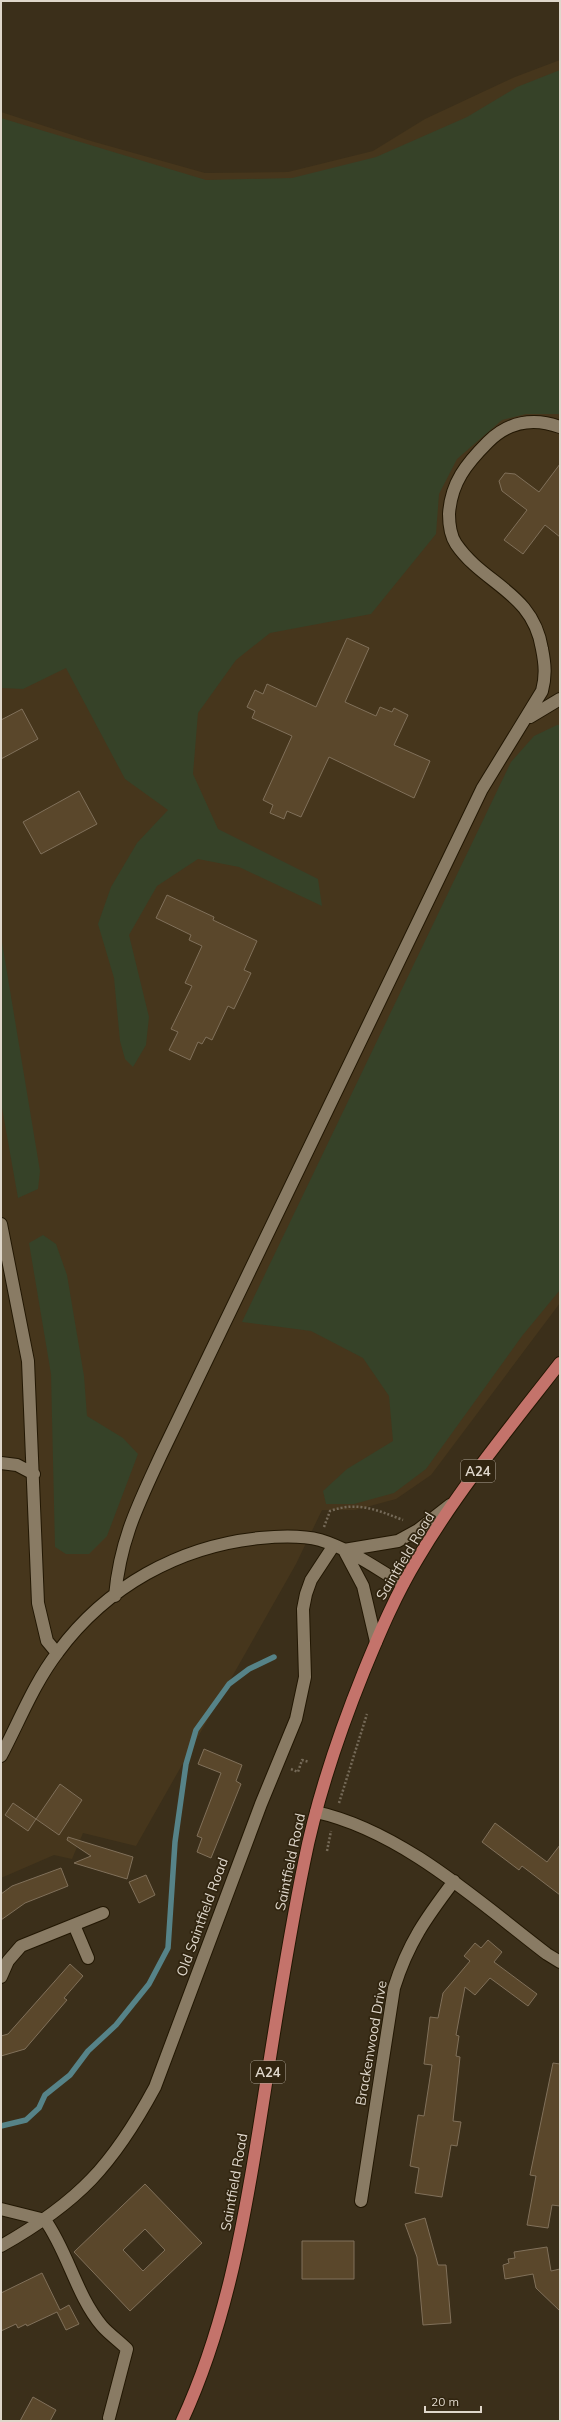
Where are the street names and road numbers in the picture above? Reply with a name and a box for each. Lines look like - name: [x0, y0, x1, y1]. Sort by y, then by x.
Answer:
- road number: A24: [461, 1460, 495, 1482]
- street label: Saintfield Road: [372, 1509, 438, 1603]
- street label: Saintfield Road: [271, 1812, 309, 1912]
- street label: Old Saintfield Road: [172, 1855, 232, 1979]
- street label: Brackenwood Drive: [351, 1979, 391, 2107]
- road number: A24: [251, 2061, 285, 2083]
- street label: Saintfield Road: [217, 2132, 251, 2232]

